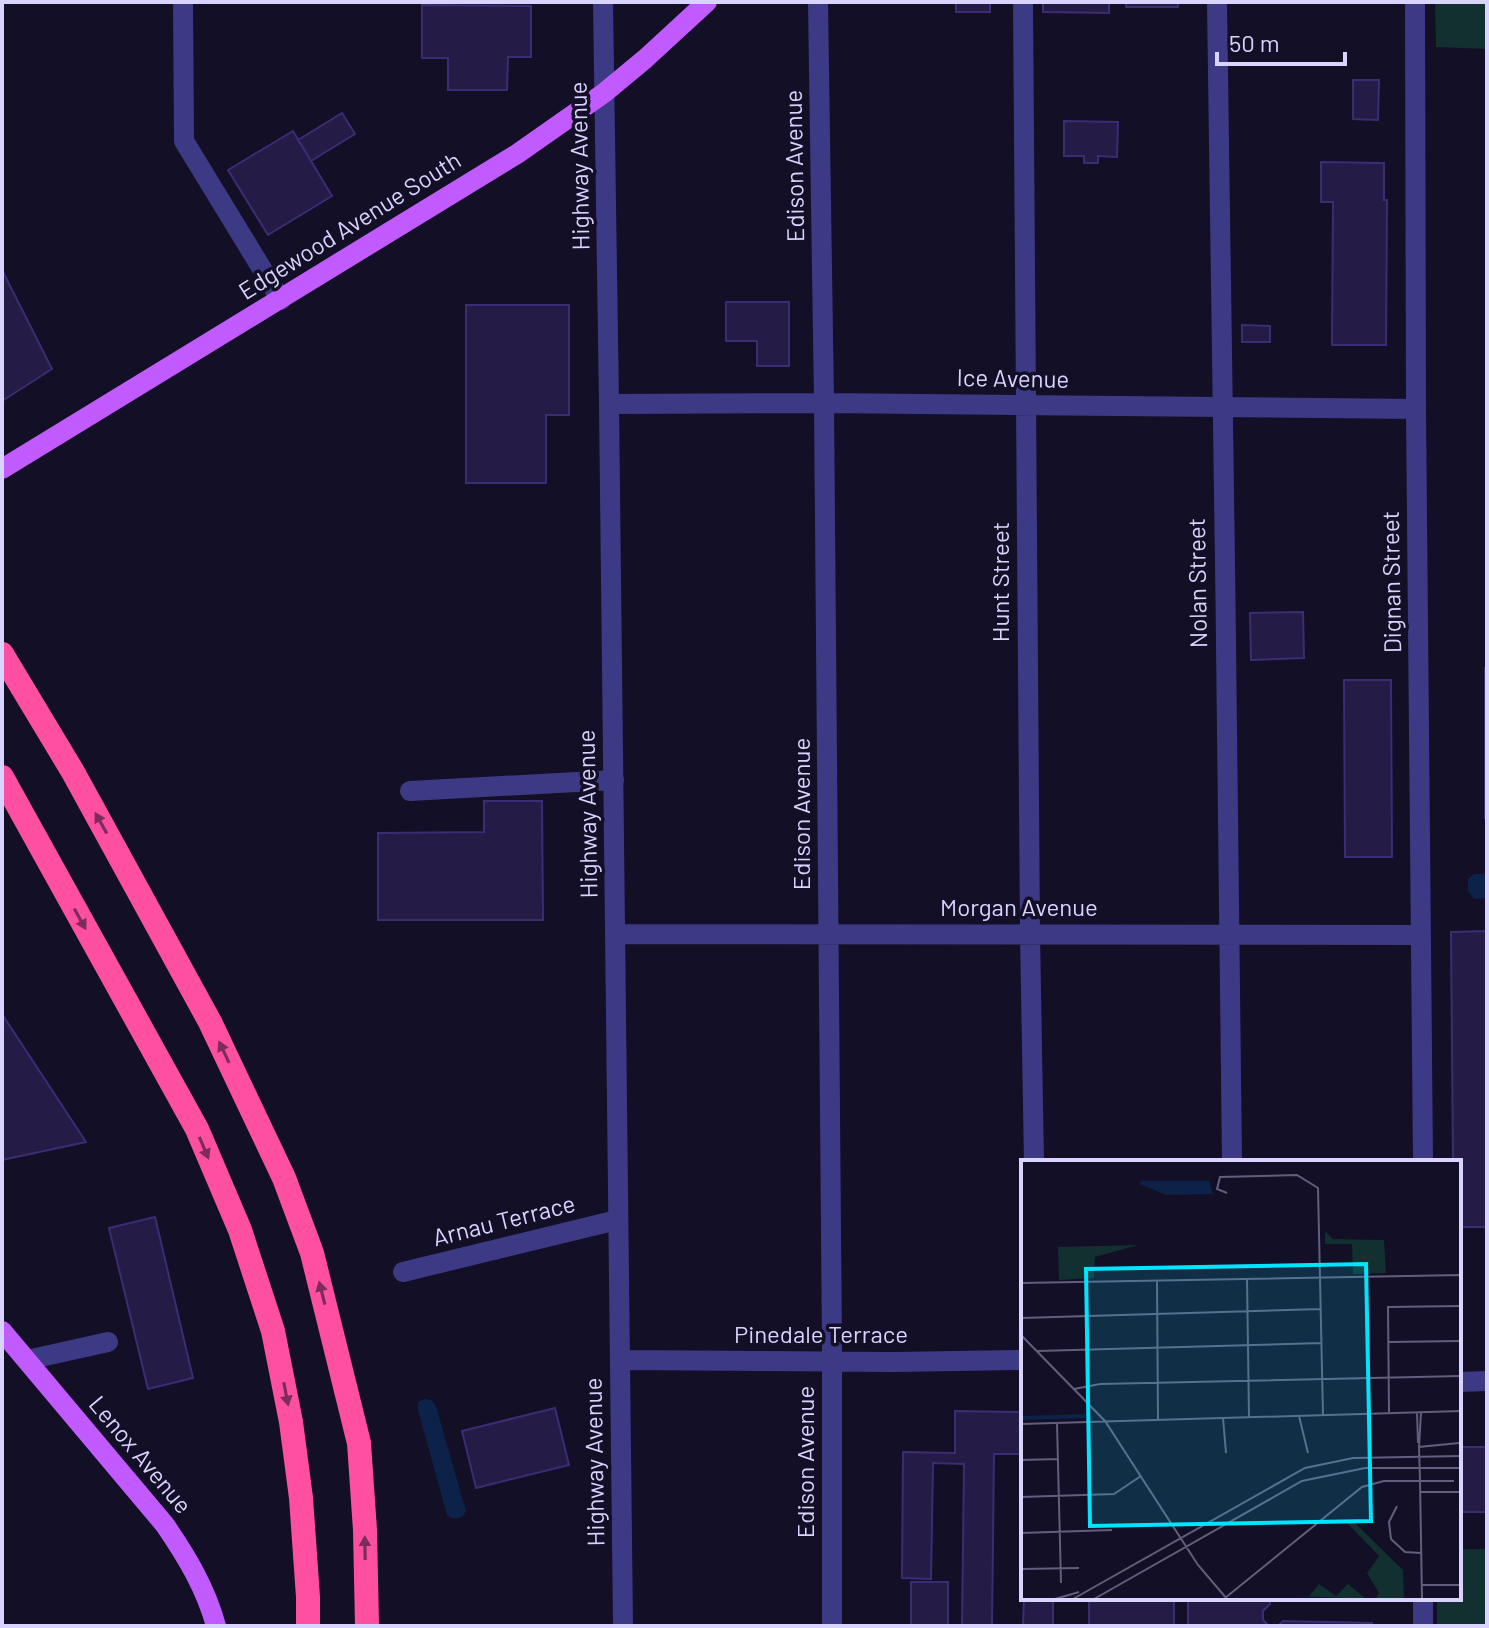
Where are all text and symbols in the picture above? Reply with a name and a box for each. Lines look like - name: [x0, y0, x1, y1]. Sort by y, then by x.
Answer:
- scale bar: [1217, 16, 1345, 66]
- text: 50 m: [1229, 28, 1280, 57]
- street label: Highway Avenue: [563, 81, 594, 251]
- street label: Edison Avenue: [778, 90, 809, 242]
- street label: Edgewood Avenue South: [233, 144, 466, 305]
- street label: Ice Avenue: [957, 362, 1070, 393]
- street label: Dignan Street: [1375, 511, 1406, 653]
- street label: Nolan Street: [1181, 518, 1212, 648]
- street label: Hunt Street: [985, 522, 1014, 642]
- street label: Highway Avenue: [571, 729, 602, 899]
- street label: Edison Avenue: [786, 738, 815, 890]
- one-way arrow: [95, 812, 108, 835]
- street label: Morgan Avenue: [940, 892, 1098, 921]
- one-way arrow: [73, 908, 87, 930]
- one-way arrow: [217, 1041, 231, 1064]
- one-way arrow: [198, 1136, 211, 1159]
- inset map: [1021, 1160, 1461, 1600]
- street label: Arnau Terrace: [429, 1188, 578, 1251]
- one-way arrow: [316, 1280, 328, 1305]
- street label: Pinedale Terrace: [734, 1319, 908, 1348]
- street label: Highway Avenue: [578, 1377, 609, 1547]
- one-way arrow: [280, 1381, 292, 1406]
- street label: Edison Avenue: [790, 1386, 819, 1538]
- street label: Lenox Avenue: [84, 1389, 199, 1519]
- one-way arrow: [359, 1535, 372, 1560]

